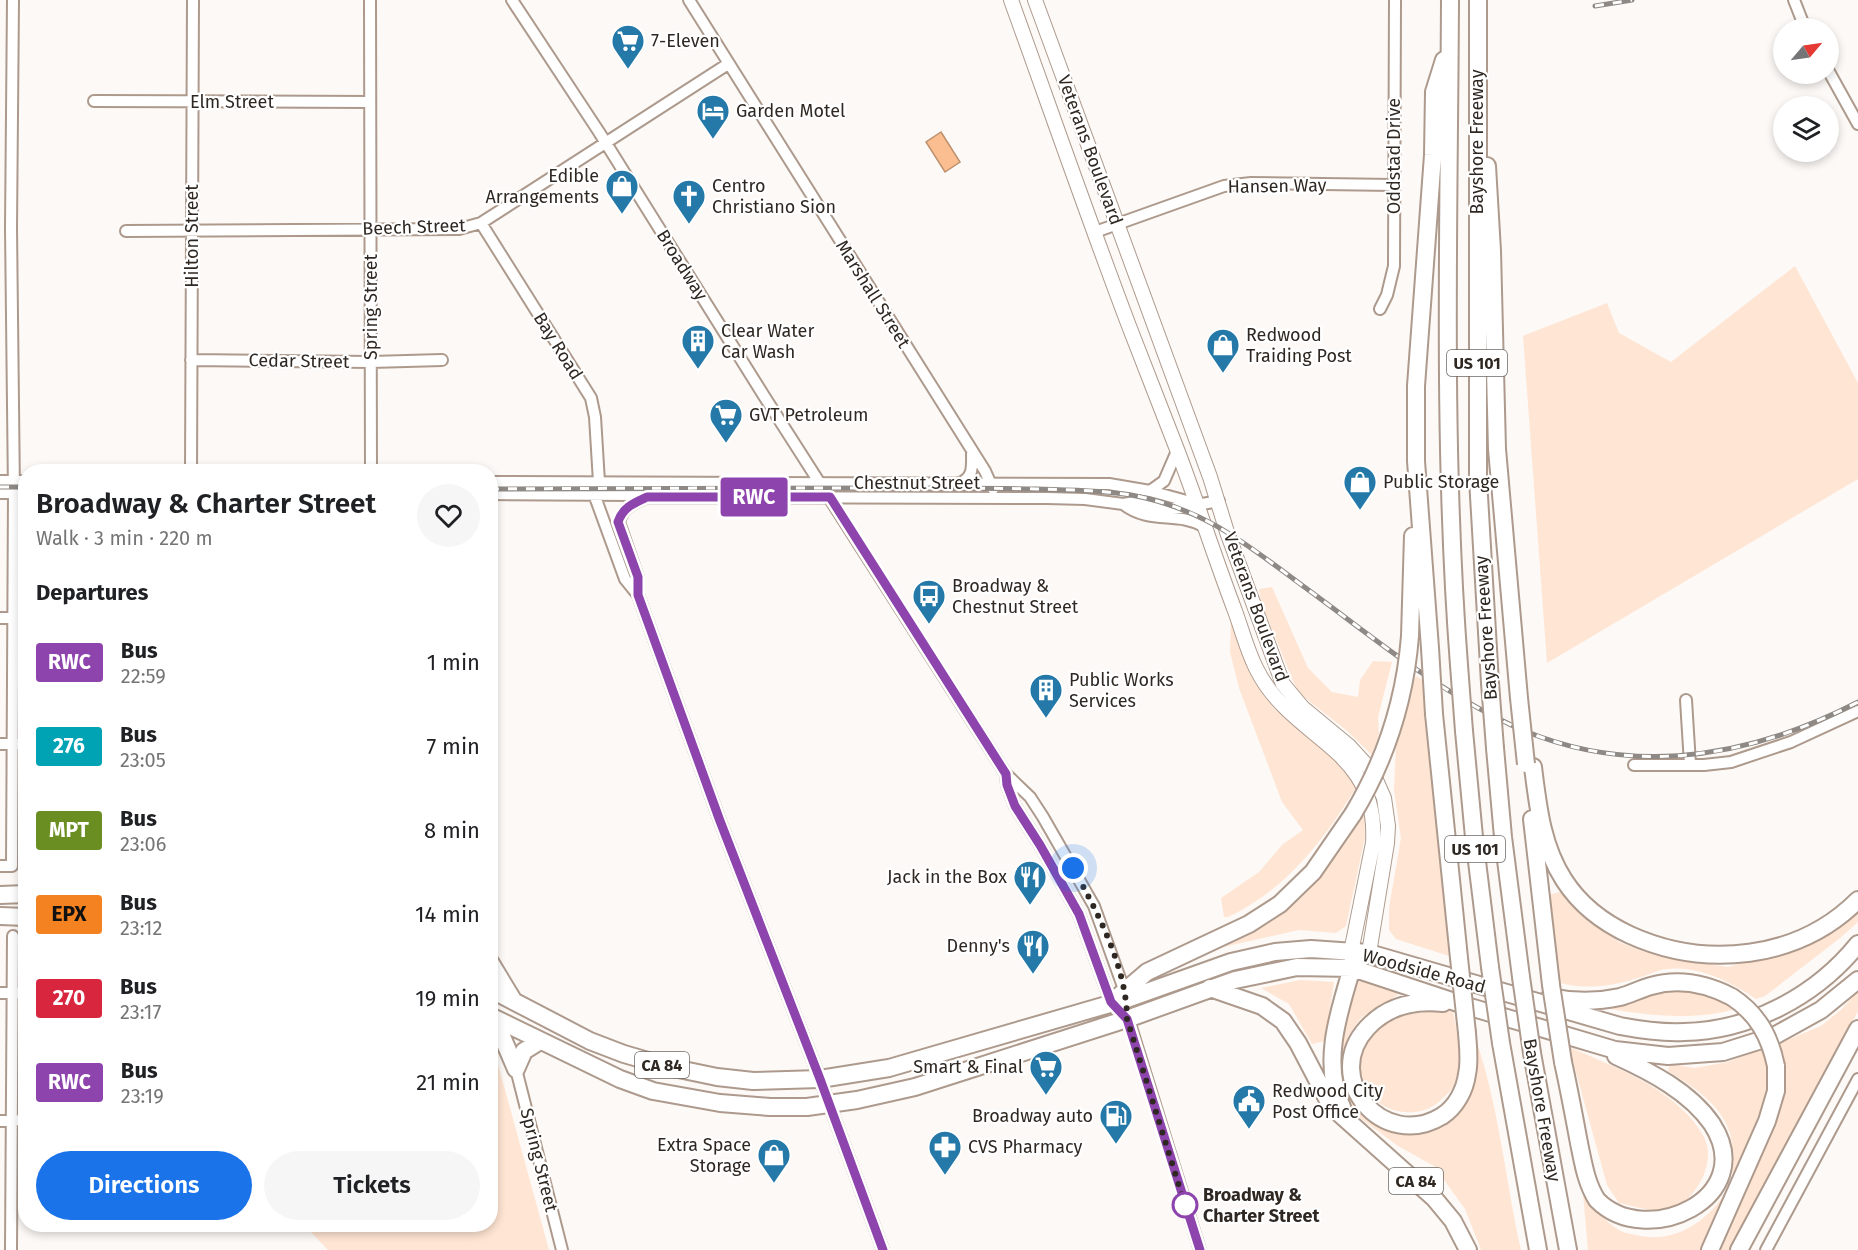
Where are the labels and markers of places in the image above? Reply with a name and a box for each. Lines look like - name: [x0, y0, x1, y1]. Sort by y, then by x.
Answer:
- supermarket icon: 7-Eleven: [610, 23, 646, 70]
- place label: 7-Eleven: [651, 30, 720, 52]
- hotel icon: Garden Motel: [695, 93, 731, 140]
- place label: Garden Motel: [736, 100, 845, 122]
- place label: Edible Arrangements: [486, 165, 599, 208]
- shop icon: Edible Arrangements: [604, 168, 640, 215]
- place label: Centro Christiano Sion: [712, 175, 836, 218]
- church icon: Centro Christiano Sion: [671, 178, 707, 225]
- place label: Clear Water Car Wash: [721, 320, 814, 363]
- building icon: Clear Water Car Wash: [680, 323, 716, 370]
- place label: Redwood Traiding Post: [1246, 324, 1352, 367]
- shop icon: Redwood Traiding Post: [1205, 327, 1241, 374]
- supermarket icon: GVT Petroleum: [708, 397, 744, 444]
- place label: GVT Petroleum: [749, 404, 868, 426]
- shop icon: Public Storage: [1342, 464, 1378, 511]
- place label: Public Storage: [1383, 471, 1499, 493]
- place label: Broadway & Chestnut Street: [952, 575, 1079, 618]
- bus stop icon: Broadway & Chestnut Street: [911, 578, 947, 625]
- place label: Public Works Services: [1069, 669, 1174, 712]
- building icon: Public Works Services: [1028, 672, 1064, 719]
- restaurant icon: Jack in the Box: [1012, 859, 1048, 906]
- place label: Jack in the Box: [887, 866, 1007, 888]
- restaurant icon: Denny's: [1015, 928, 1051, 975]
- place label: Denny's: [947, 935, 1010, 957]
- supermarket icon: Smart & Final: [1028, 1049, 1064, 1096]
- place label: Smart & Final: [913, 1056, 1023, 1078]
- place label: Redwood City Post Office: [1272, 1080, 1383, 1123]
- public building icon: Redwood City Post Office: [1231, 1083, 1267, 1130]
- fuel station icon: Broadway auto: [1098, 1098, 1134, 1145]
- place label: Broadway auto: [972, 1105, 1093, 1127]
- pharmacy icon: CVS Pharmacy: [927, 1129, 963, 1176]
- place label: Extra Space Storage: [657, 1134, 751, 1177]
- place label: CVS Pharmacy: [968, 1136, 1083, 1158]
- shop icon: Extra Space Storage: [756, 1137, 792, 1184]
- place label: Broadway & Charter Street: [1203, 1184, 1320, 1227]
- marker: Broadway & Charter Street: [1172, 1192, 1198, 1218]

